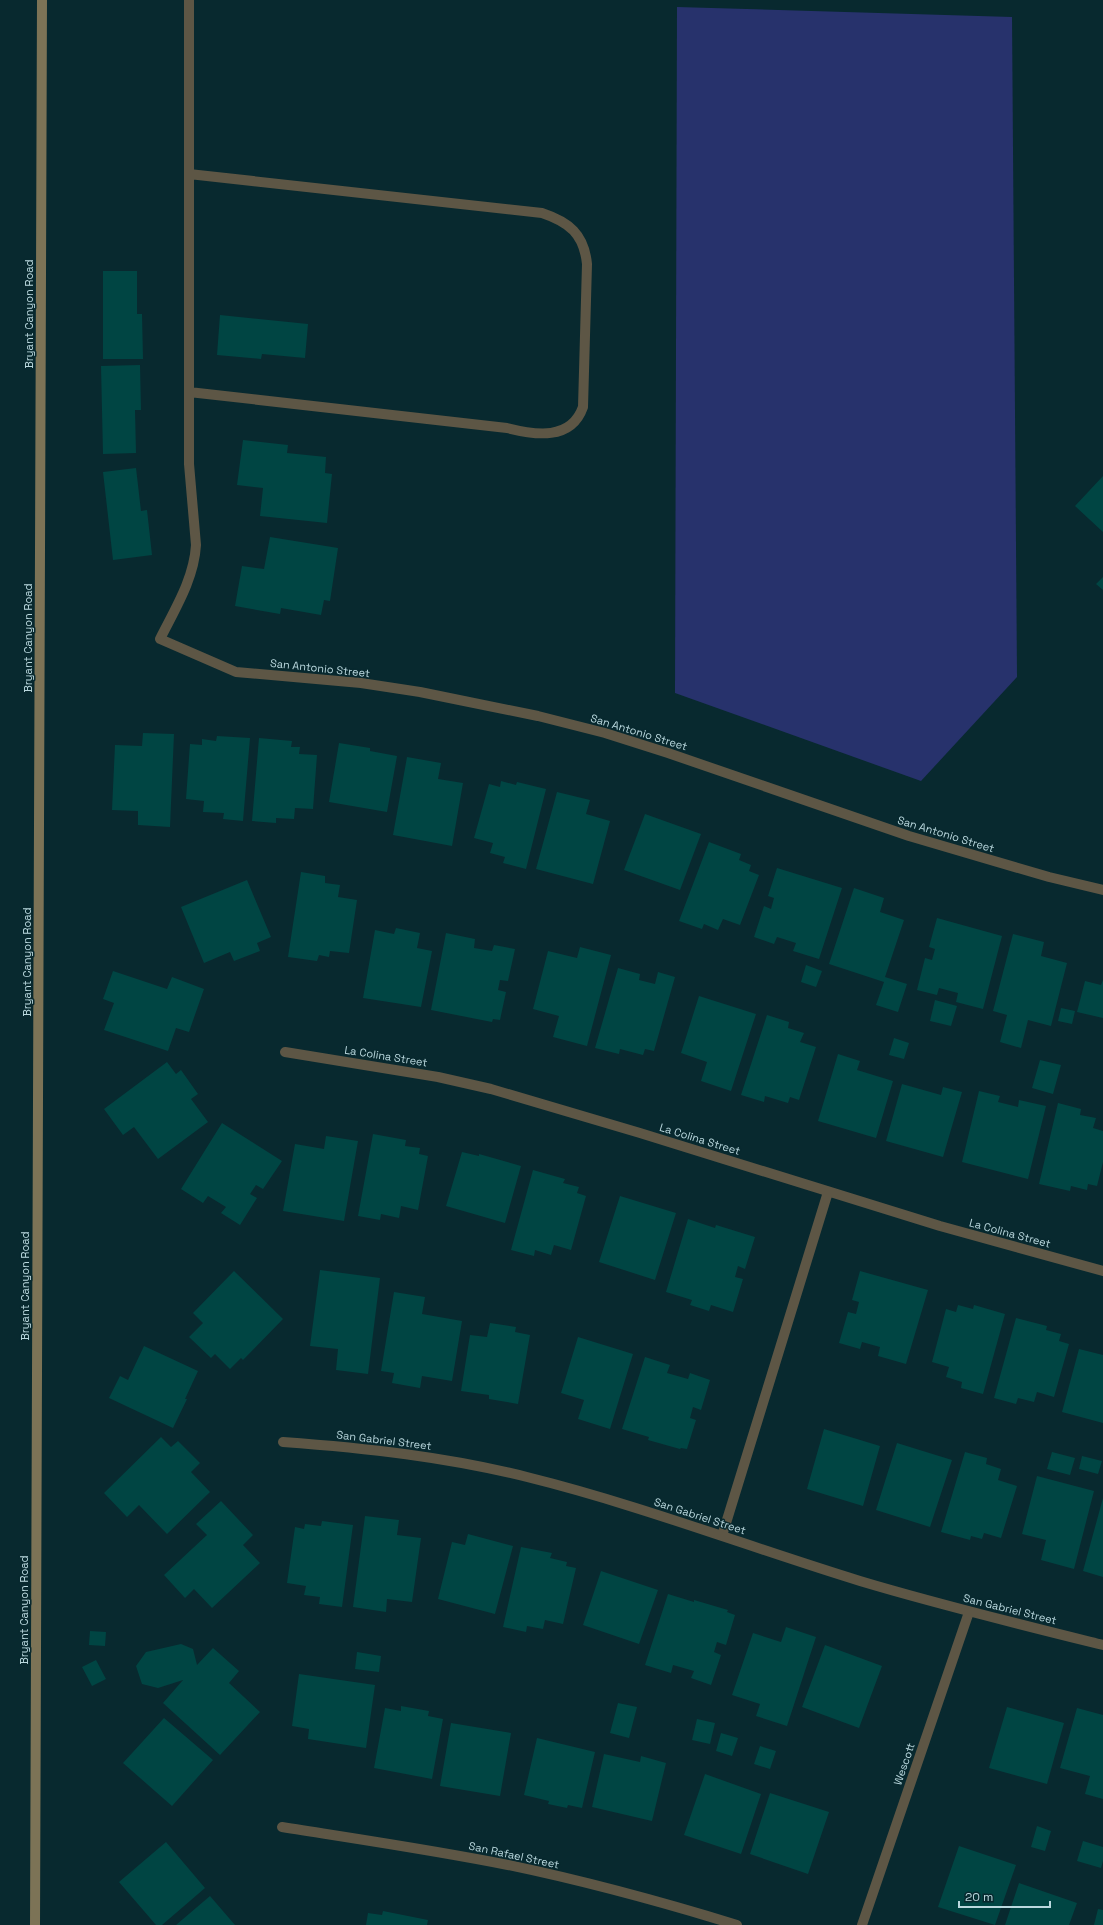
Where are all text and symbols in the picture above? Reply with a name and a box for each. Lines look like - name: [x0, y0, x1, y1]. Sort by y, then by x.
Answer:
- street label: Bryant Canyon Road: [22, 259, 36, 369]
- street label: Bryant Canyon Road: [21, 583, 35, 693]
- street label: San Antonio Street: [269, 656, 371, 680]
- street label: San Antonio Street: [589, 711, 689, 753]
- street label: San Antonio Street: [896, 813, 996, 855]
- street label: Bryant Canyon Road: [20, 907, 34, 1017]
- street label: La Colina Street: [343, 1043, 429, 1069]
- street label: La Colina Street: [658, 1120, 742, 1158]
- street label: La Colina Street: [968, 1215, 1052, 1251]
- street label: Bryant Canyon Road: [18, 1231, 32, 1341]
- street label: San Gabriel Street: [336, 1427, 432, 1453]
- street label: San Gabriel Street: [652, 1495, 748, 1537]
- street label: Bryant Canyon Road: [17, 1555, 31, 1665]
- street label: San Gabriel Street: [962, 1591, 1058, 1627]
- street label: Wescott: [890, 1741, 918, 1787]
- street label: San Rafael Street: [467, 1839, 561, 1871]
- scale bar: [959, 1883, 1050, 1909]
- text: 20 m: [965, 1889, 993, 1905]

